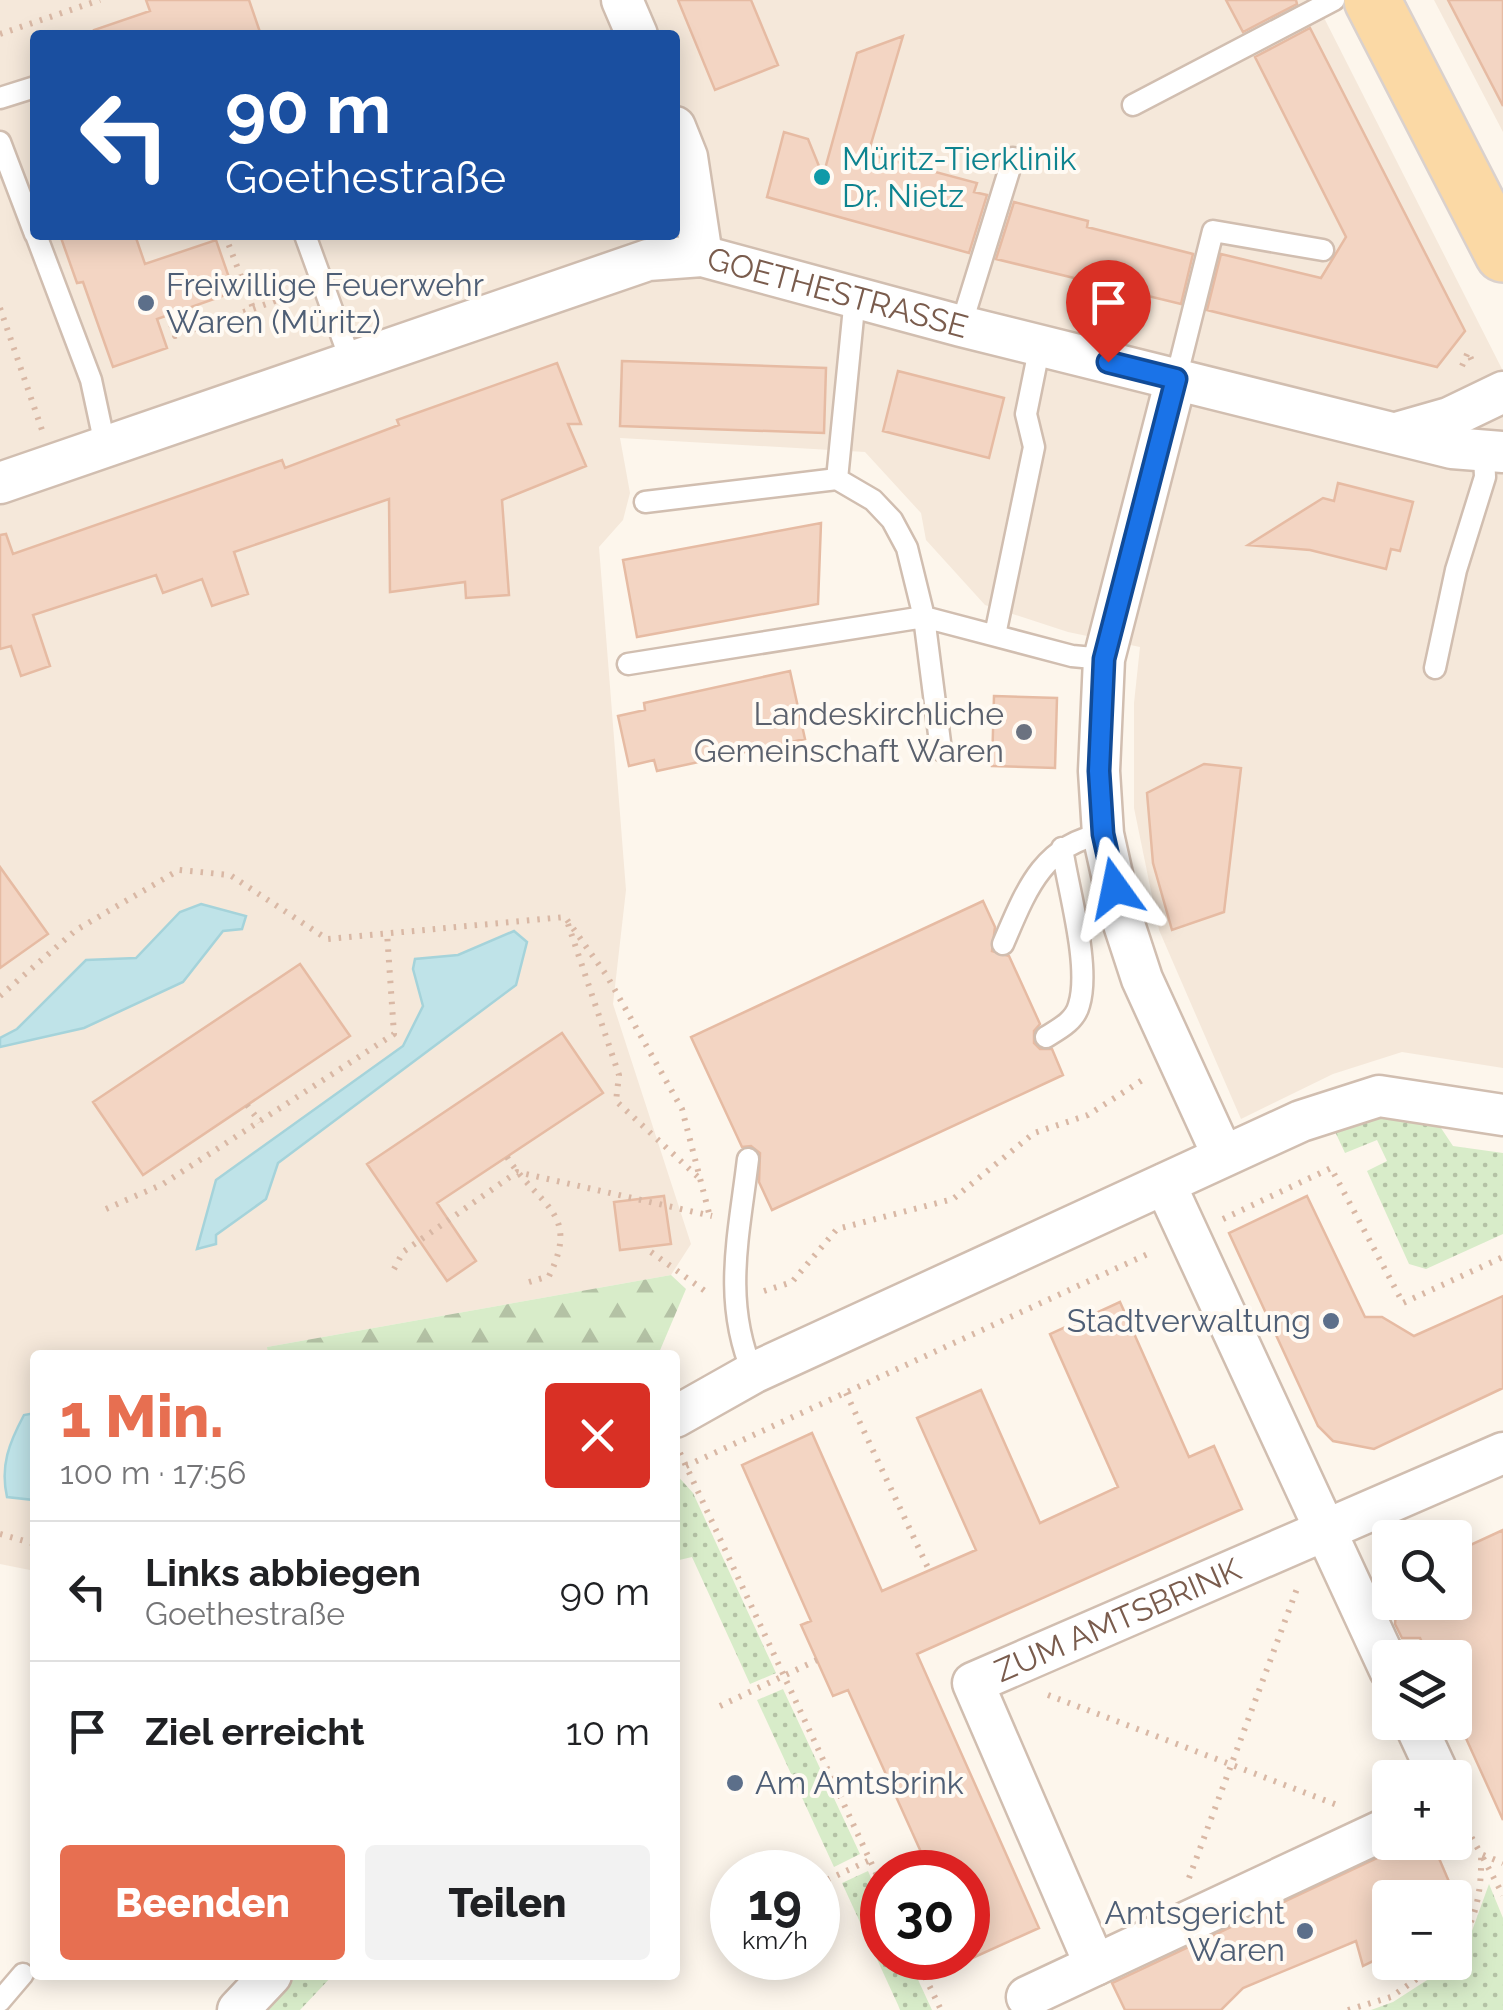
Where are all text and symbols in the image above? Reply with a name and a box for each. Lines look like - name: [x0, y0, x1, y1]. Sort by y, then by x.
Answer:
- text: 90 m: [225, 67, 391, 149]
- icon: left: [60, 70, 190, 200]
- place label: Müritz-Tierklinik Dr. Nietz: [842, 140, 1076, 214]
- text: Goethestraße: [225, 151, 506, 204]
- marker: Müritz-Tierklinik Dr. Nietz: [811, 166, 833, 188]
- street label: GOETHESTRASSE: [703, 239, 972, 345]
- pin: [1066, 260, 1151, 363]
- place label: Freiwillige Feuerwehr Waren (Müritz): [166, 266, 484, 340]
- icon: arrive: [1081, 275, 1136, 330]
- marker: Freiwillige Feuerwehr Waren (Müritz): [135, 292, 157, 314]
- place label: Landeskirchliche Gemeinschaft Waren: [694, 695, 1004, 769]
- marker: Landeskirchliche Gemeinschaft Waren: [1013, 721, 1035, 743]
- position arrow: [1063, 836, 1167, 940]
- place label: Stadtverwaltung: [1067, 1302, 1311, 1339]
- marker: Stadtverwaltung: [1320, 1310, 1342, 1332]
- text: 1 Min.: [60, 1381, 224, 1451]
- button: close: [545, 1383, 650, 1488]
- text: 100 m · 17:56: [60, 1454, 246, 1491]
- map controls: [1372, 1520, 1472, 1980]
- button: search: [1372, 1520, 1472, 1620]
- text: Links abbiegen: [145, 1550, 421, 1595]
- street label: ZUM AMTSBRINK: [989, 1550, 1246, 1689]
- icon: left: [60, 1564, 115, 1619]
- text: 90 m: [560, 1569, 650, 1614]
- text: Goethestraße: [145, 1595, 345, 1632]
- button: layers: [1372, 1640, 1472, 1740]
- icon: arrive: [60, 1704, 115, 1759]
- text: Ziel erreicht: [145, 1709, 365, 1754]
- text: 10 m: [566, 1709, 650, 1754]
- button: +: [1372, 1760, 1472, 1860]
- place label: Am Amtsbrink: [755, 1764, 964, 1801]
- marker: Am Amtsbrink: [724, 1772, 746, 1794]
- button: Beenden: [60, 1845, 345, 1960]
- button: Teilen: [365, 1845, 650, 1960]
- speed limit sign: 30: [860, 1850, 990, 1980]
- text: 19: [748, 1873, 802, 1932]
- button: −: [1372, 1880, 1472, 1980]
- place label: Amtsgericht Waren: [1104, 1894, 1285, 1968]
- marker: Amtsgericht Waren: [1294, 1920, 1316, 1942]
- text: km/h: [742, 1925, 808, 1955]

